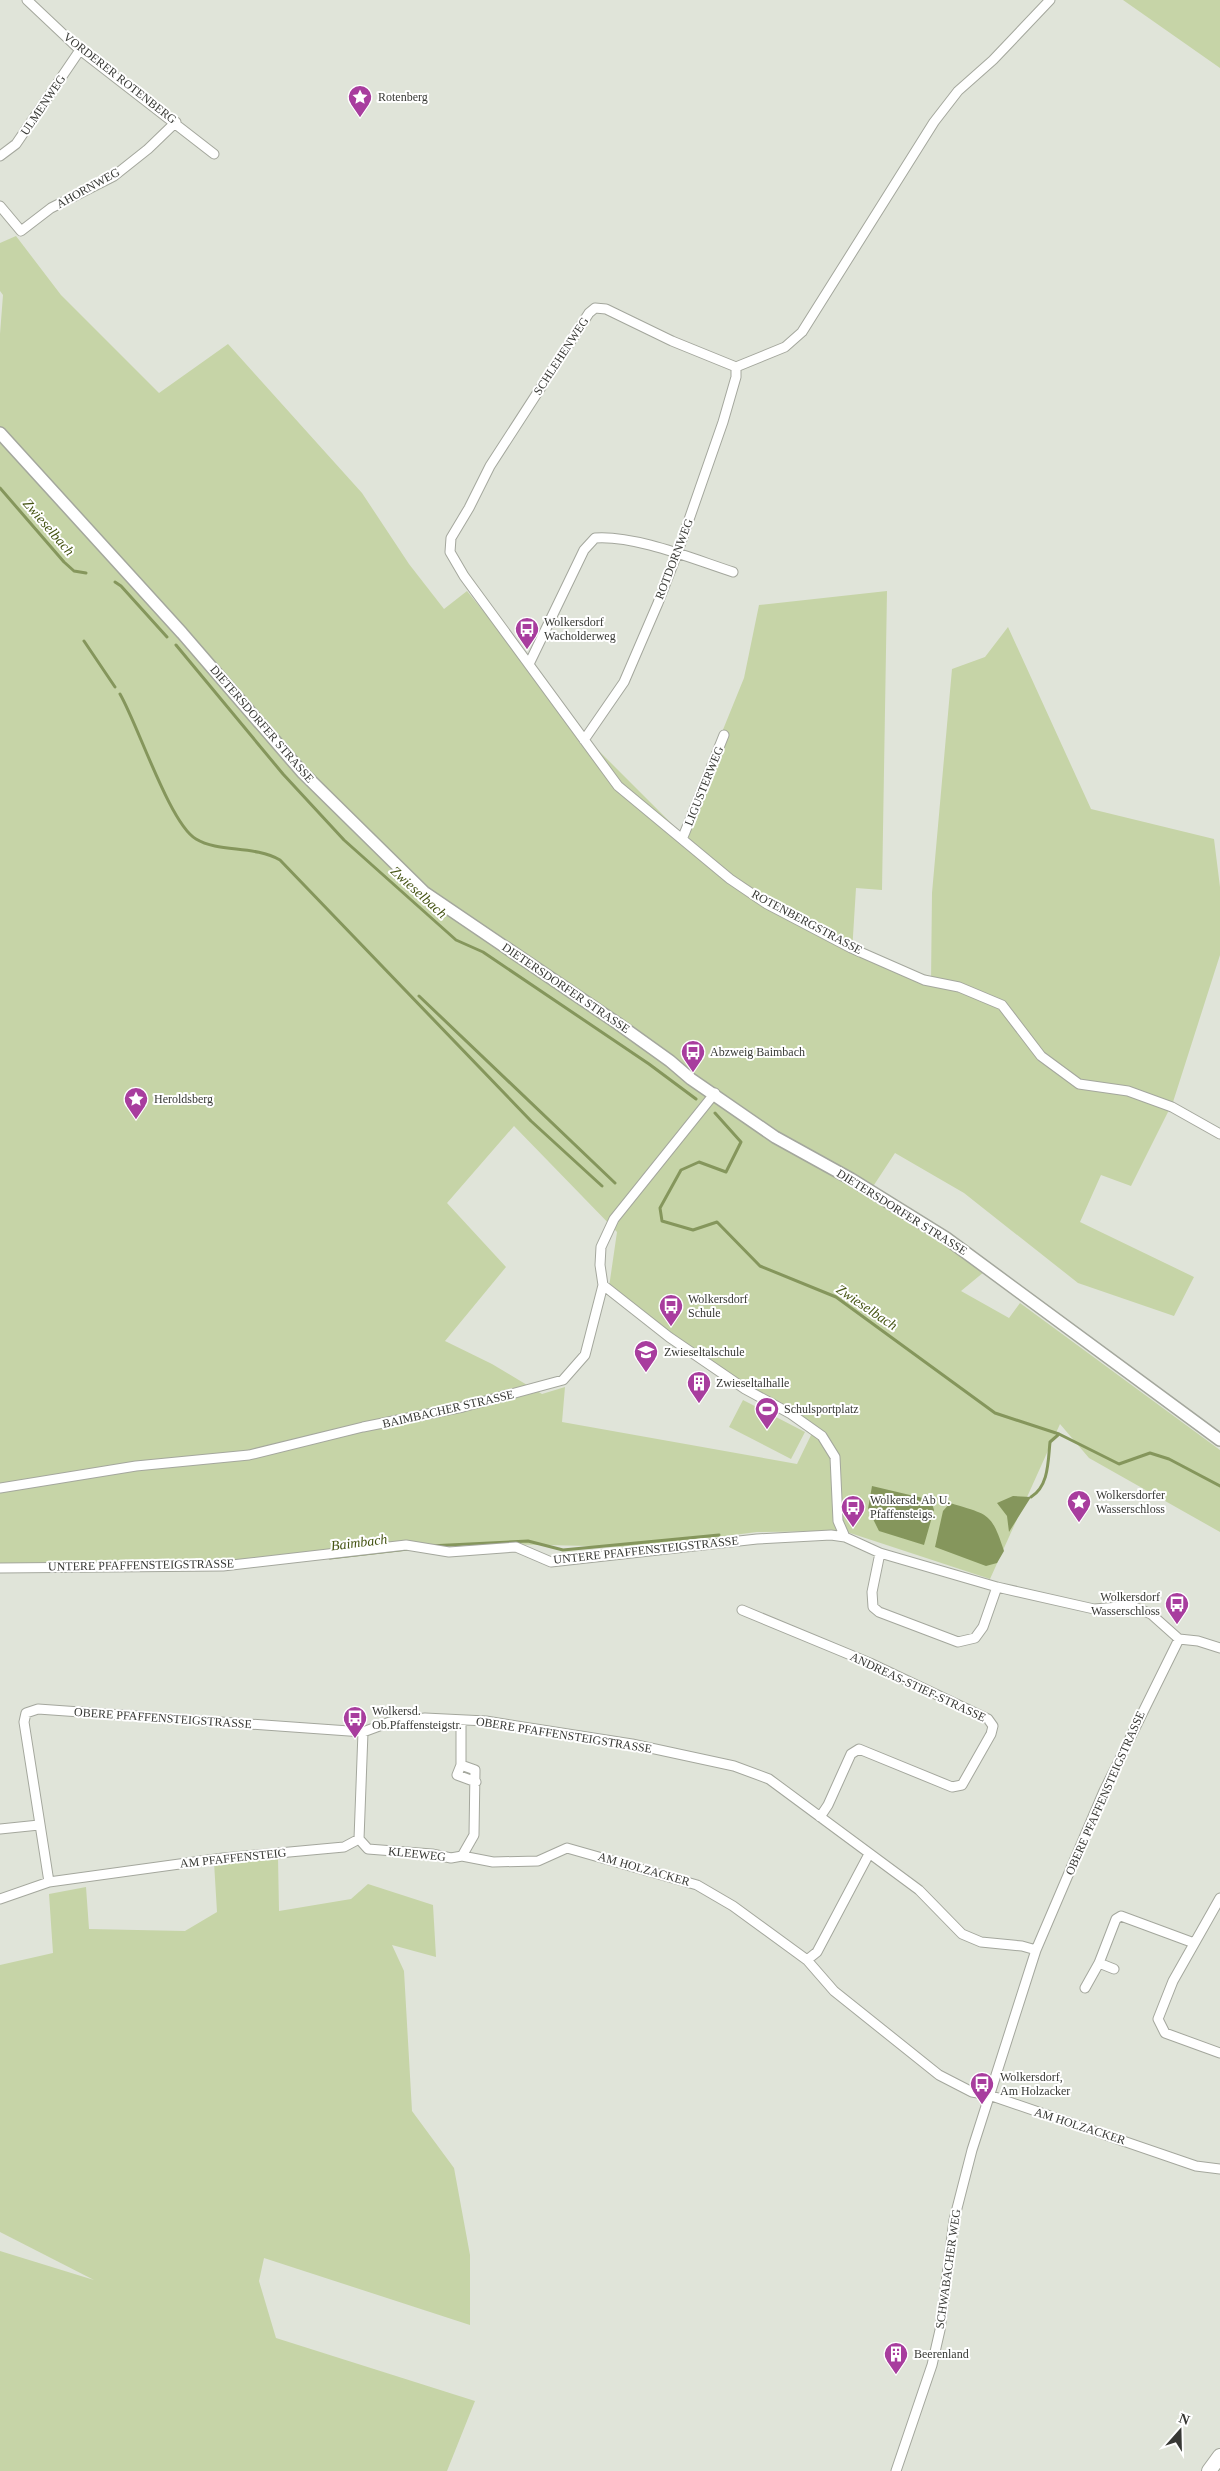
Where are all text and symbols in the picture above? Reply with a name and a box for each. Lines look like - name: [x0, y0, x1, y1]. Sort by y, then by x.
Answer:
- street label: VORDERER ROTENBERG: [61, 29, 180, 127]
- street label: ULMENWEG: [18, 72, 69, 138]
- place icon: Rotenberg: [347, 84, 373, 118]
- place label: Rotenberg: [378, 90, 428, 104]
- street label: AHORNWEG: [54, 165, 122, 211]
- street label: SCHLEHENWEG: [531, 314, 592, 398]
- water label: Zwieselbach: [20, 496, 77, 559]
- street label: ROTDORNWEG: [652, 516, 696, 601]
- place label: Wolkersdorf Wacholderweg: [544, 615, 616, 643]
- bus stop icon: Wolkersdorf Wacholderweg: [514, 616, 540, 650]
- street label: DIETERSDORFER STRASSE: [207, 662, 317, 786]
- street label: LIGUSTERWEG: [682, 744, 726, 828]
- water label: Zwieselbach: [388, 863, 450, 921]
- street label: ROTENBERGSTRASSE: [749, 887, 865, 957]
- street label: DIETERSDORFER STRASSE: [499, 940, 633, 1036]
- bus stop icon: Abzweig Baimbach: [680, 1039, 706, 1073]
- place label: Abzweig Baimbach: [710, 1045, 805, 1059]
- place icon: Heroldsberg: [123, 1086, 149, 1120]
- place label: Heroldsberg: [154, 1092, 213, 1106]
- street label: DIETERSDORFER STRASSE: [834, 1166, 970, 1258]
- water label: Zwieselbach: [834, 1282, 900, 1333]
- place label: Wolkersdorf Schule: [688, 1292, 748, 1320]
- bus stop icon: Wolkersdorf Schule: [658, 1293, 684, 1327]
- school or university icon: Zwieseltalschule: [633, 1339, 659, 1373]
- place label: Zwieseltalschule: [664, 1345, 745, 1359]
- building icon: Zwieseltalhalle: [686, 1370, 712, 1404]
- place label: Zwieseltalhalle: [716, 1376, 789, 1390]
- street label: BAIMBACHER STRASSE: [381, 1387, 515, 1431]
- sports icon: Schulsportplatz: [754, 1396, 780, 1430]
- place label: Schulsportplatz: [784, 1402, 859, 1416]
- place label: Wolkersdorfer Wasserschloss: [1096, 1488, 1165, 1516]
- place icon: Wolkersdorfer Wasserschloss: [1066, 1489, 1092, 1523]
- place label: Wolkersd. Ab U. Pfaffensteigs.: [870, 1493, 950, 1521]
- bus stop icon: Wolkersd. Ab U. Pfaffensteigs.: [840, 1494, 866, 1528]
- water label: Baimbach: [330, 1532, 388, 1553]
- street label: UNTERE PFAFFENSTEIGSTRASSE: [553, 1533, 739, 1567]
- street label: UNTERE PFAFFENSTEIGSTRASSE: [48, 1556, 234, 1574]
- place label: Wolkersdorf Wasserschloss: [1091, 1590, 1160, 1618]
- bus stop icon: Wolkersdorf Wasserschloss: [1164, 1591, 1190, 1625]
- street label: ANDREAS-STIEF-STRASSE: [848, 1649, 988, 1725]
- place label: Wolkersd. Ob.Pfaffensteigstr.: [372, 1704, 462, 1732]
- street label: OBERE PFAFFENSTEIGSTRASSE: [74, 1705, 252, 1731]
- bus stop icon: Wolkersd. Ob.Pfaffensteigstr.: [342, 1705, 368, 1739]
- street label: OBERE PFAFFENSTEIGSTRASSE: [1062, 1709, 1148, 1877]
- street label: OBERE PFAFFENSTEIGSTRASSE: [475, 1714, 653, 1756]
- street label: KLEEWEG: [387, 1844, 447, 1864]
- street label: AM PFAFFENSTEIG: [179, 1845, 287, 1871]
- street label: AM HOLZACKER: [596, 1849, 692, 1889]
- place label: Wolkersdorf, Am Holzacker: [1000, 2070, 1070, 2098]
- bus stop icon: Wolkersdorf, Am Holzacker: [969, 2071, 995, 2105]
- street label: AM HOLZACKER: [1033, 2105, 1127, 2147]
- street label: SCHWABACHER WEG: [933, 2208, 963, 2330]
- building icon: Beerenland: [883, 2341, 909, 2375]
- place label: Beerenland: [914, 2347, 969, 2361]
- north arrow: [1155, 2406, 1205, 2456]
- text: N: [1177, 2410, 1192, 2428]

